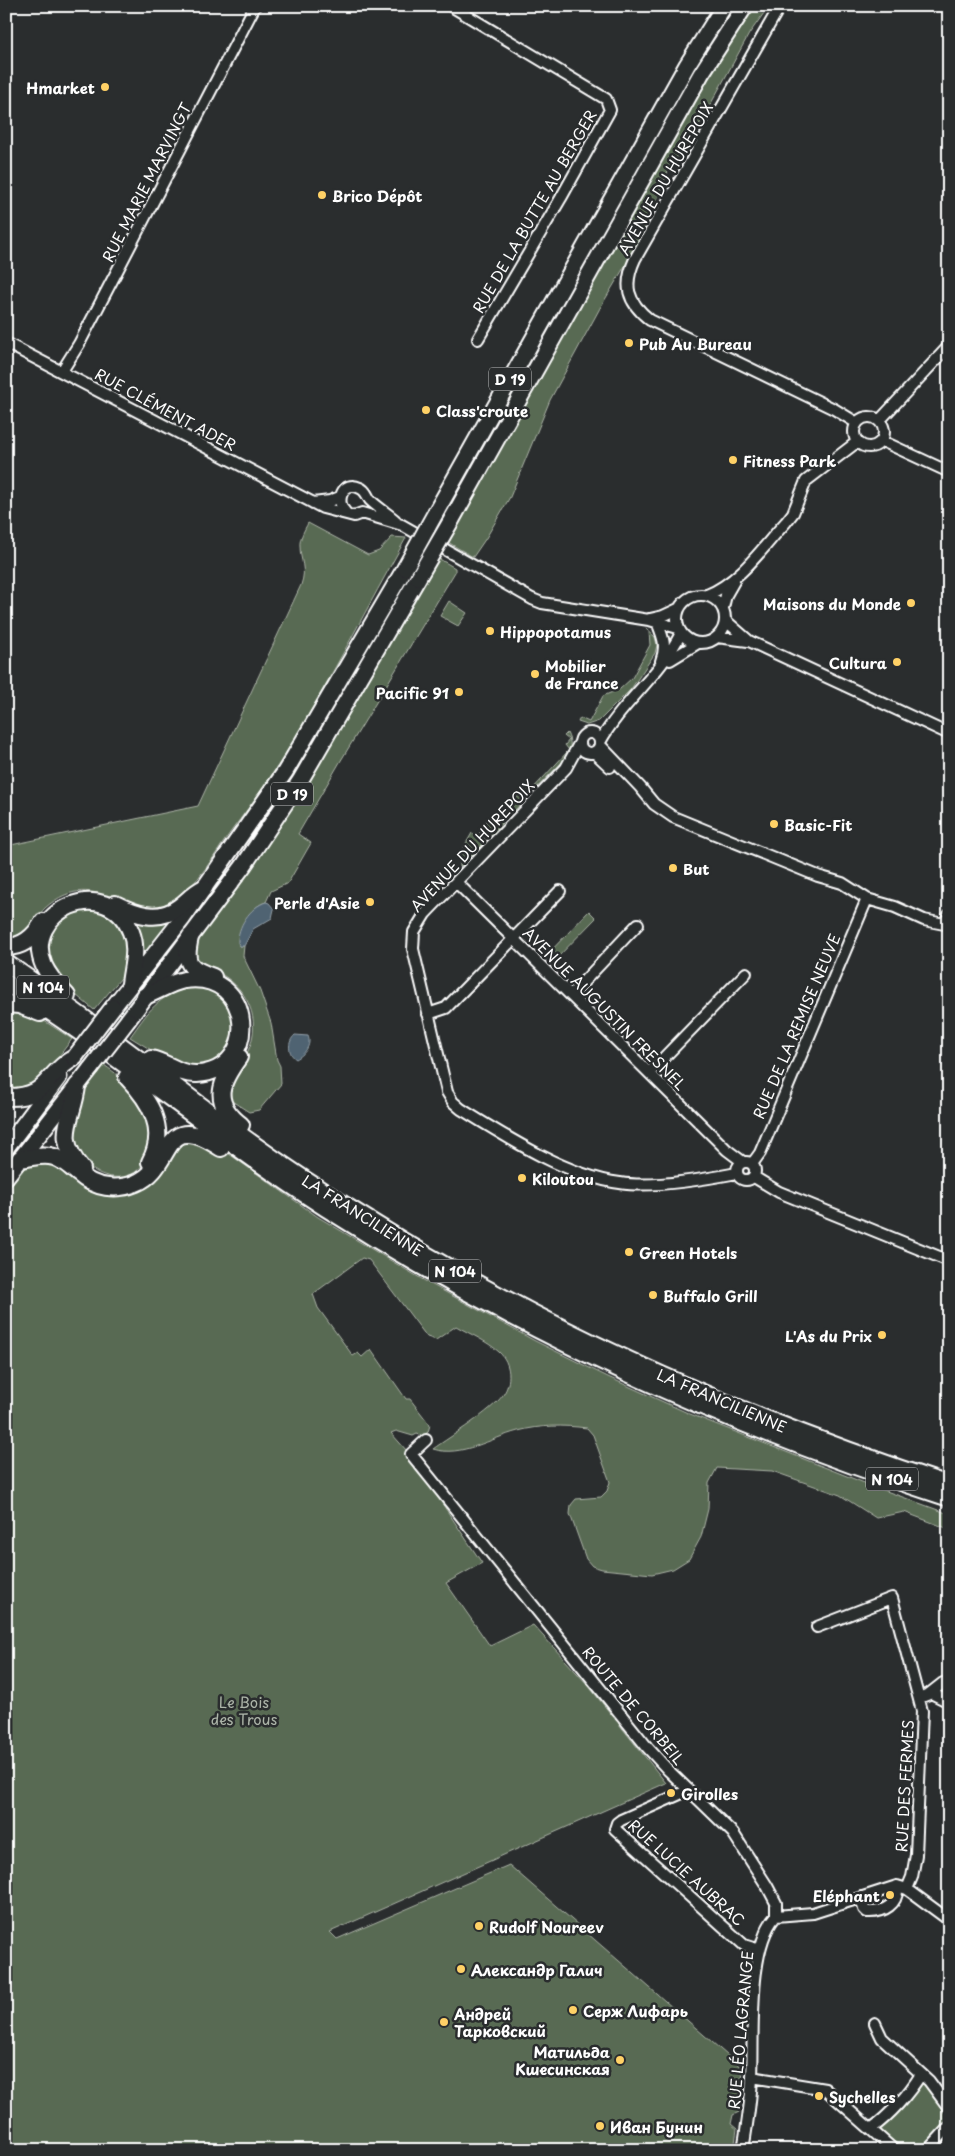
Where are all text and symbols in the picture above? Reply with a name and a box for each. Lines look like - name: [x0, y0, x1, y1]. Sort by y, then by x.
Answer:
- place label: Hmarket: [26, 76, 95, 99]
- marker: Hmarket: [99, 81, 111, 93]
- street label: AVENUE DU HUREPOIX: [612, 97, 718, 259]
- street label: RUE MARIE MARVINGT: [96, 98, 197, 266]
- street label: RUE DE LA BUTTE AU BERGER: [466, 105, 602, 317]
- place label: Brico Dépôt: [332, 184, 423, 207]
- marker: Brico Dépôt: [316, 189, 328, 201]
- place label: Pub Au Bureau: [639, 332, 752, 355]
- marker: Pub Au Bureau: [623, 337, 635, 349]
- street label: RUE CLÉMENT ADER: [91, 362, 241, 456]
- road number: D 19: [489, 368, 531, 390]
- place label: Class'croute: [436, 399, 528, 422]
- marker: Class'croute: [420, 404, 432, 416]
- place label: Fitness Park: [743, 449, 836, 472]
- marker: Fitness Park: [727, 454, 739, 466]
- place label: Maisons du Monde: [763, 592, 901, 615]
- marker: Maisons du Monde: [905, 597, 917, 609]
- place label: Hippopotamus: [500, 620, 611, 643]
- marker: Hippopotamus: [484, 625, 496, 637]
- place label: Cultura: [829, 651, 888, 674]
- place label: Mobilier de France: [545, 654, 618, 694]
- marker: Cultura: [891, 656, 903, 668]
- marker: Mobilier de France: [529, 668, 541, 680]
- place label: Pacific 91: [376, 681, 449, 704]
- marker: Pacific 91: [453, 686, 465, 698]
- street label: AVENUE DU HUREPOIX: [404, 774, 540, 916]
- road number: D 19: [271, 782, 313, 806]
- place label: Basic-Fit: [784, 813, 852, 836]
- marker: Basic-Fit: [768, 818, 780, 830]
- place label: But: [683, 857, 710, 880]
- marker: But: [667, 862, 679, 874]
- place label: Perle d'Asie: [274, 891, 360, 914]
- marker: Perle d'Asie: [364, 896, 376, 908]
- street label: AVENUE AUGUSTIN FRESNEL: [518, 921, 692, 1095]
- street label: RUE DE LA REMISE NEUVE: [746, 930, 846, 1122]
- road number: N 104: [17, 976, 69, 999]
- place label: Kiloutou: [532, 1167, 594, 1190]
- street label: LA FRANCILIENNE: [298, 1168, 428, 1262]
- marker: Kiloutou: [516, 1172, 528, 1184]
- place label: Green Hotels: [639, 1241, 737, 1264]
- marker: Green Hotels: [623, 1246, 635, 1258]
- road number: N 104: [429, 1260, 481, 1282]
- place label: Buffalo Grill: [663, 1284, 758, 1307]
- marker: Buffalo Grill: [647, 1289, 659, 1301]
- place label: L'As du Prix: [785, 1324, 873, 1347]
- marker: L'As du Prix: [876, 1329, 888, 1341]
- street label: LA FRANCILIENNE: [653, 1362, 791, 1438]
- road number: N 104: [866, 1468, 918, 1490]
- street label: ROUTE DE CORBEIL: [577, 1641, 691, 1770]
- park label: Le Bois des Trous: [211, 1690, 277, 1730]
- street label: RUE DES FERMES: [889, 1719, 919, 1853]
- place label: Girolles: [681, 1782, 738, 1805]
- marker: Girolles: [665, 1787, 677, 1799]
- street label: RUE LUCIE AUBRAC: [624, 1813, 750, 1931]
- place label: Eléphant: [813, 1884, 880, 1907]
- marker: Eléphant: [884, 1889, 896, 1901]
- place label: Rudolf Noureev: [489, 1915, 604, 1938]
- marker: Rudolf Noureev: [473, 1920, 485, 1932]
- street label: RUE LÉO LAGRANGE: [722, 1950, 758, 2110]
- place label: Александр Галич: [471, 1958, 603, 1981]
- marker: Александр Галич: [455, 1963, 467, 1975]
- place label: Серж Лифарь: [583, 1999, 688, 2022]
- place label: Андрей Тарковский: [453, 2002, 546, 2042]
- marker: Серж Лифарь: [567, 2004, 579, 2016]
- marker: Андрей Тарковский: [438, 2016, 450, 2028]
- place label: Матильда Кшесинская: [515, 2040, 610, 2080]
- marker: Матильда Кшесинская: [614, 2054, 626, 2066]
- place label: Sychelles: [829, 2085, 896, 2108]
- marker: Sychelles: [813, 2090, 825, 2102]
- place label: Иван Бунин: [610, 2115, 703, 2138]
- marker: Иван Бунин: [594, 2120, 606, 2132]

